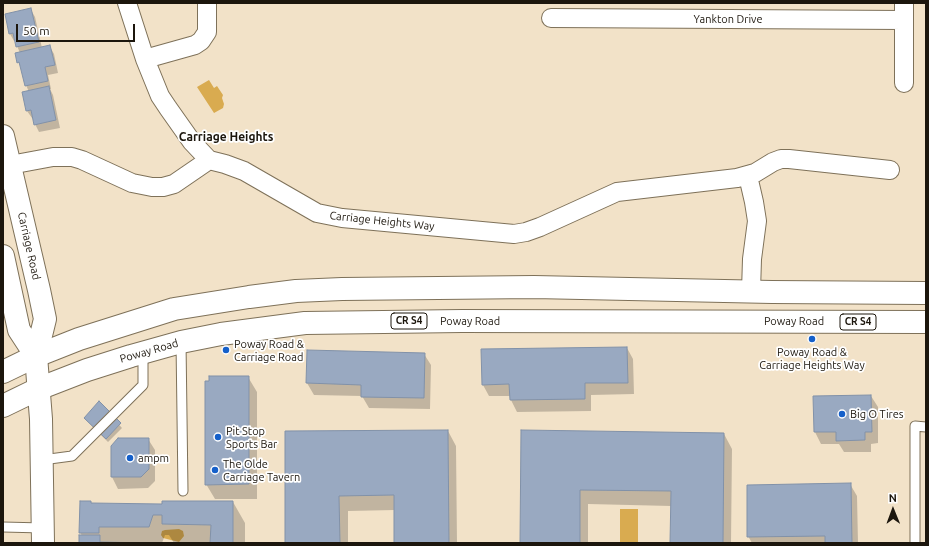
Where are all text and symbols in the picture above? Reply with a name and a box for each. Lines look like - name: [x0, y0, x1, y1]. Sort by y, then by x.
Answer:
- street label: Yankton Drive: [693, 12, 763, 26]
- scale bar: [18, 16, 137, 42]
- text: 50 m: [23, 24, 50, 37]
- district label: Carriage Heights: [179, 130, 273, 144]
- street label: Carriage Heights Way: [329, 209, 435, 233]
- street label: Carriage Road: [15, 211, 43, 281]
- road number: CR S4: [391, 313, 427, 329]
- street label: Poway Road: [440, 314, 500, 328]
- street label: Poway Road: [764, 314, 824, 328]
- road number: CR S4: [840, 314, 876, 330]
- marker: Poway Road & Carriage Heights Way: [807, 334, 817, 344]
- street label: Poway Road: [118, 336, 180, 366]
- place label: Poway Road & Carriage Road: [234, 337, 304, 363]
- marker: Poway Road & Carriage Road: [221, 345, 231, 355]
- place label: Poway Road & Carriage Heights Way: [759, 345, 865, 371]
- place label: Big O Tires: [850, 407, 904, 421]
- marker: Big O Tires: [837, 409, 847, 419]
- place label: Pit Stop Sports Bar: [226, 424, 277, 450]
- marker: Pit Stop Sports Bar: [213, 432, 223, 442]
- place label: ampm: [138, 451, 169, 465]
- marker: ampm: [125, 453, 135, 463]
- place label: The Olde Carriage Tavern: [223, 457, 300, 483]
- marker: The Olde Carriage Tavern: [210, 465, 220, 475]
- north arrow: [873, 490, 913, 530]
- text: N: [889, 492, 897, 504]

